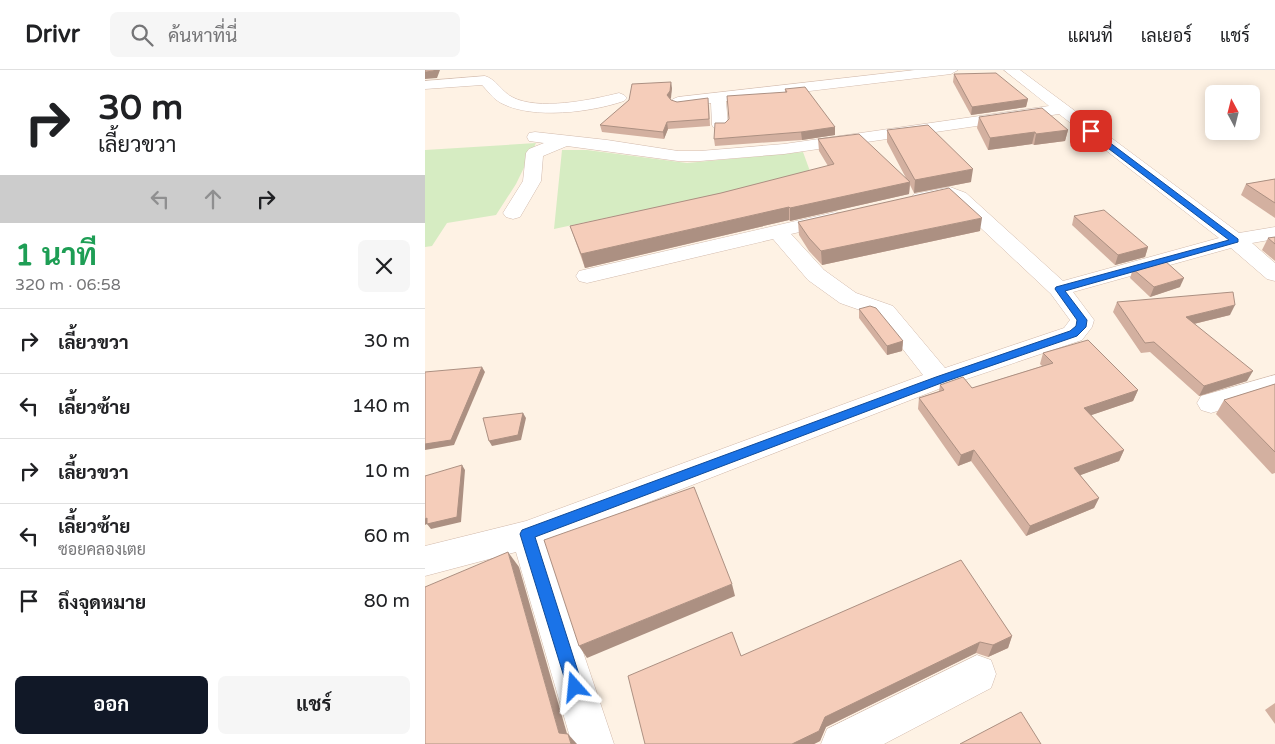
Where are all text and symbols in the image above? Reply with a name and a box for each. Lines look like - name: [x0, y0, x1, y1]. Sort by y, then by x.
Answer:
- search box: [110, 12, 460, 57]
- text: Drivr: [25, 20, 80, 49]
- icon: search: [128, 21, 156, 49]
- text: ค้นหาที่นี่: [168, 25, 237, 47]
- text: แผนที่: [1068, 25, 1113, 47]
- text: เลเยอร์: [1141, 25, 1192, 47]
- text: แชร์: [1220, 25, 1250, 47]
- north arrow: [1205, 85, 1260, 140]
- map controls: [1205, 85, 1260, 140]
- text: 30 m: [98, 87, 183, 129]
- icon: right: [15, 90, 80, 155]
- pin: [1070, 110, 1112, 152]
- icon: arrive: [1077, 117, 1105, 145]
- text: เลี้ยวขวา: [98, 132, 176, 158]
- icon: left: [146, 185, 174, 213]
- icon: ahead: [199, 185, 227, 213]
- icon: right: [252, 185, 280, 213]
- text: 1 นาที: [15, 237, 97, 274]
- button: close: [358, 240, 410, 292]
- text: 320 m · 06:58: [15, 275, 121, 295]
- icon: right: [15, 327, 43, 355]
- text: 30 m: [364, 330, 410, 352]
- text: เลี้ยวขวา: [58, 332, 129, 354]
- icon: left: [15, 392, 43, 420]
- text: 140 m: [352, 395, 410, 417]
- text: เลี้ยวซ้าย: [58, 397, 130, 419]
- icon: right: [15, 457, 43, 485]
- text: 10 m: [364, 460, 410, 482]
- text: เลี้ยวขวา: [58, 462, 129, 484]
- text: เลี้ยวซ้าย: [58, 516, 130, 538]
- icon: left: [15, 522, 43, 550]
- text: 60 m: [364, 525, 410, 547]
- text: ซอยคลองเตย: [58, 540, 146, 560]
- icon: arrive: [15, 587, 43, 615]
- text: 80 m: [364, 590, 410, 612]
- text: ถึงจุดหมาย: [58, 592, 146, 614]
- position arrow: [548, 660, 600, 712]
- button: ออก: [15, 676, 208, 734]
- button: แชร์: [218, 676, 410, 734]

